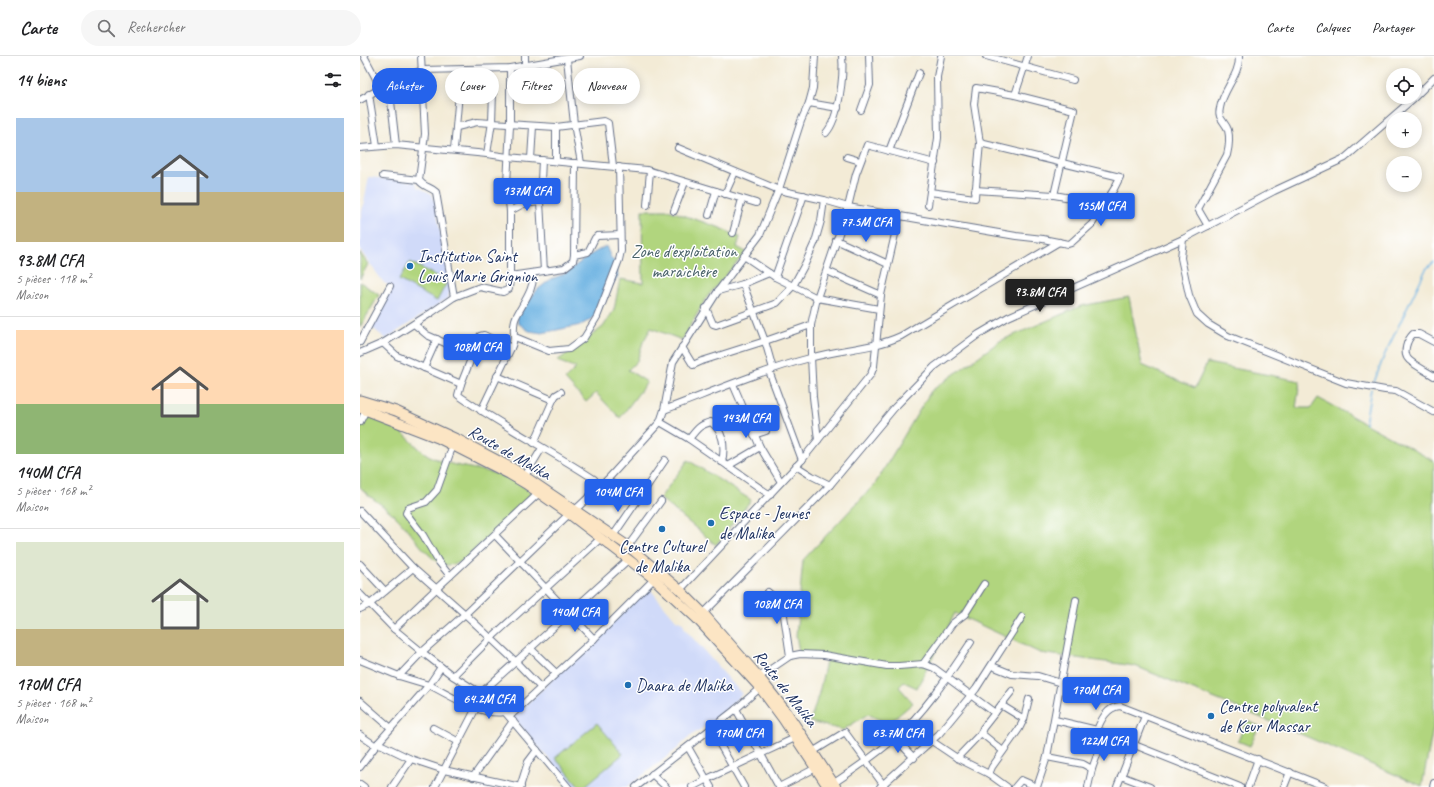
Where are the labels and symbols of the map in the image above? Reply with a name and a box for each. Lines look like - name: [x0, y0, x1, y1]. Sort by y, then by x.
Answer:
- pin: 137M CFA: [486, 178, 568, 212]
- pin: 155M CFA: [1060, 193, 1142, 227]
- pin: 77.5M CFA: [820, 209, 912, 243]
- park label: Zone d'exploitation maraichère: [631, 241, 738, 282]
- place label: Institution Saint Louis Marie Grignion: [418, 246, 539, 287]
- marker: Institution Saint Louis Marie Grignion: [405, 261, 415, 271]
- pin: 93.8M CFA: [994, 279, 1086, 313]
- pin: 108M CFA: [436, 334, 518, 368]
- pin: 143M CFA: [705, 405, 787, 439]
- street label: Route de Malika: [465, 420, 556, 485]
- pin: 104M CFA: [577, 479, 659, 513]
- place label: Espace - Jeunes de Malika: [719, 503, 810, 544]
- marker: Espace - Jeunes de Malika: [706, 518, 716, 528]
- marker: Centre Culturel de Malika: [657, 524, 667, 534]
- place label: Centre Culturel de Malika: [619, 536, 708, 577]
- pin: 108M CFA: [736, 591, 818, 625]
- pin: 140M CFA: [534, 599, 616, 633]
- street label: Route de Malika: [749, 646, 823, 732]
- place label: Daara de Malika: [636, 675, 734, 696]
- pin: 170M CFA: [1055, 677, 1137, 711]
- marker: Daara de Malika: [623, 680, 633, 690]
- pin: 64.2M CFA: [443, 686, 535, 720]
- place label: Centre polyvalent de Keur Massar: [1219, 696, 1320, 737]
- marker: Centre polyvalent de Keur Massar: [1206, 711, 1216, 721]
- pin: 170M CFA: [698, 720, 780, 754]
- pin: 63.7M CFA: [852, 720, 944, 754]
- pin: 122M CFA: [1063, 728, 1145, 762]

